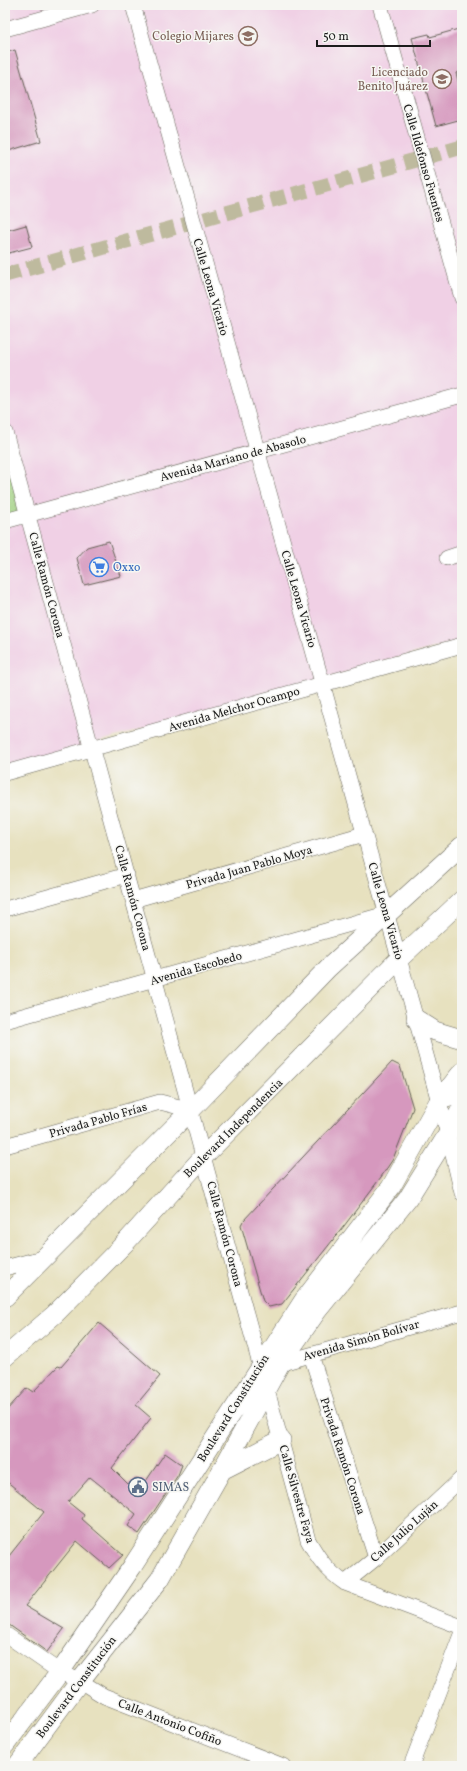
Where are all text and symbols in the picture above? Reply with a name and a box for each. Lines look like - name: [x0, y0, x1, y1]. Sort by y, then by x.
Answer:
- scale bar: [317, 22, 430, 48]
- school or university icon: Colegio Mijares: [237, 25, 259, 47]
- place label: Colegio Mijares: [152, 29, 234, 45]
- text: 50 m: [323, 29, 349, 45]
- place label: Licenciado Benito Juárez: [358, 65, 428, 95]
- school or university icon: Licenciado Benito Juárez: [431, 68, 453, 90]
- street label: Calle Ildefonso Fuentes: [399, 103, 448, 224]
- street label: Calle Leona Vicario: [188, 237, 232, 338]
- street label: Avenida Mariano de Abasolo: [159, 432, 308, 486]
- street label: Calle Ramón Corona: [24, 531, 68, 640]
- street label: Calle Leona Vicario: [276, 549, 320, 650]
- supermarket icon: Oxxo: [88, 556, 110, 578]
- place label: Oxxo: [113, 560, 140, 576]
- street label: Avenida Melchor Ocampo: [167, 684, 302, 736]
- street label: Privada Juan Pablo Moya: [184, 842, 314, 894]
- street label: Calle Ramón Corona: [110, 844, 154, 953]
- street label: Calle Leona Vicario: [363, 861, 407, 962]
- street label: Avenida Escobedo: [148, 948, 244, 990]
- street label: Boulevard Independencia: [181, 1075, 287, 1182]
- street label: Privada Pablo Frías: [48, 1099, 149, 1143]
- street label: Calle Ramón Corona: [202, 1180, 246, 1289]
- street label: Avenida Simón Bolívar: [301, 1317, 421, 1365]
- street label: Boulevard Constitución: [194, 1352, 274, 1465]
- street label: Privada Ramón Corona: [315, 1396, 369, 1517]
- street label: Calle Silvestre Faya: [274, 1443, 318, 1545]
- public building icon: SIMAS: [127, 1476, 149, 1498]
- place label: SIMAS: [152, 1480, 189, 1496]
- street label: Calle Julio Luján: [367, 1497, 442, 1566]
- street label: Boulevard Constitución: [33, 1633, 121, 1742]
- street label: Calle Antonio Cofiño: [115, 1696, 224, 1750]

